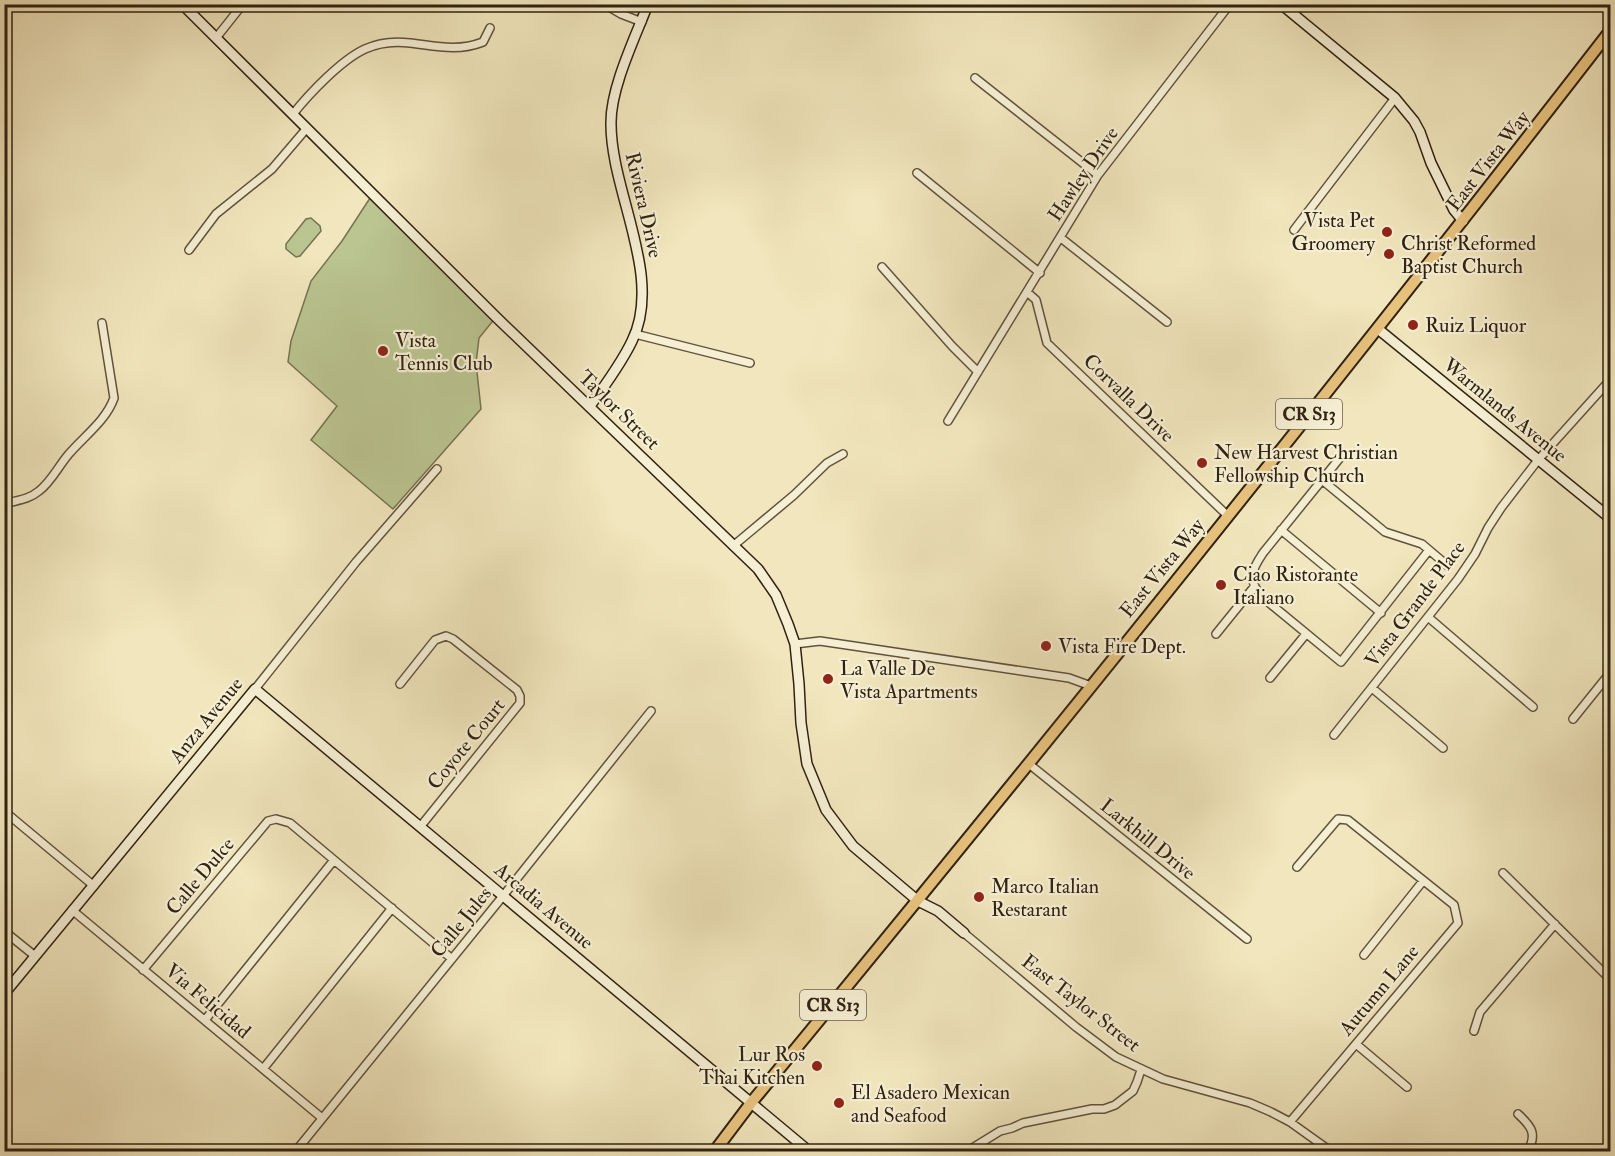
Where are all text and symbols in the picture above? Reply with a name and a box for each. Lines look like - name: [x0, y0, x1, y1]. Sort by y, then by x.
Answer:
- street label: East Vista Way: [1441, 105, 1536, 216]
- street label: Hawley Drive: [1042, 122, 1124, 226]
- street label: Riviera Drive: [620, 150, 668, 260]
- place label: Vista Pet Groomery: [1291, 208, 1376, 256]
- marker: Vista Pet Groomery: [1380, 225, 1394, 239]
- place label: Christ Reformed Baptist Church: [1401, 231, 1536, 280]
- marker: Christ Reformed Baptist Church: [1382, 247, 1396, 261]
- place label: Ruiz Liquor: [1425, 313, 1527, 338]
- marker: Ruiz Liquor: [1406, 318, 1420, 332]
- place label: Vista Tennis Club: [395, 328, 493, 376]
- marker: Vista Tennis Club: [376, 344, 390, 358]
- street label: Corvalla Drive: [1078, 348, 1180, 448]
- street label: Warmlands Avenue: [1437, 352, 1572, 468]
- street label: Taylor Street: [573, 365, 665, 455]
- road number: CR S13: [1276, 399, 1342, 429]
- place label: New Harvest Christian Fellowship Church: [1214, 440, 1398, 489]
- marker: New Harvest Christian Fellowship Church: [1195, 456, 1209, 470]
- street label: East Vista Way: [1114, 512, 1210, 623]
- street label: Vista Grande Place: [1359, 536, 1471, 672]
- place label: Ciao Ristorante Italiano: [1233, 562, 1358, 610]
- marker: Ciao Ristorante Italiano: [1214, 578, 1228, 592]
- place label: Vista Fire Dept.: [1058, 634, 1186, 660]
- marker: Vista Fire Dept.: [1039, 639, 1053, 653]
- place label: La Valle De Vista Apartments: [840, 656, 978, 705]
- street label: Anza Avenue: [163, 672, 248, 769]
- marker: La Valle De Vista Apartments: [821, 672, 835, 686]
- street label: Coyote Court: [422, 693, 511, 795]
- street label: Larkhill Drive: [1095, 793, 1201, 885]
- street label: Calle Dulce: [160, 832, 240, 920]
- street label: Arcadia Avenue: [489, 857, 599, 955]
- place label: Marco Italian Restarant: [991, 874, 1099, 922]
- street label: Calle Jules: [425, 881, 497, 962]
- marker: Marco Italian Restarant: [972, 890, 986, 904]
- street label: Autumn Lane: [1333, 939, 1424, 1041]
- street label: East Taylor Street: [1017, 949, 1146, 1058]
- street label: Via Felicidad: [160, 958, 256, 1044]
- road number: CR S13: [800, 990, 866, 1020]
- place label: Lur Ros Thai Kitchen: [699, 1042, 805, 1090]
- marker: Lur Ros Thai Kitchen: [810, 1059, 824, 1073]
- place label: El Asadero Mexican and Seafood: [851, 1080, 1010, 1128]
- marker: El Asadero Mexican and Seafood: [832, 1096, 846, 1110]

